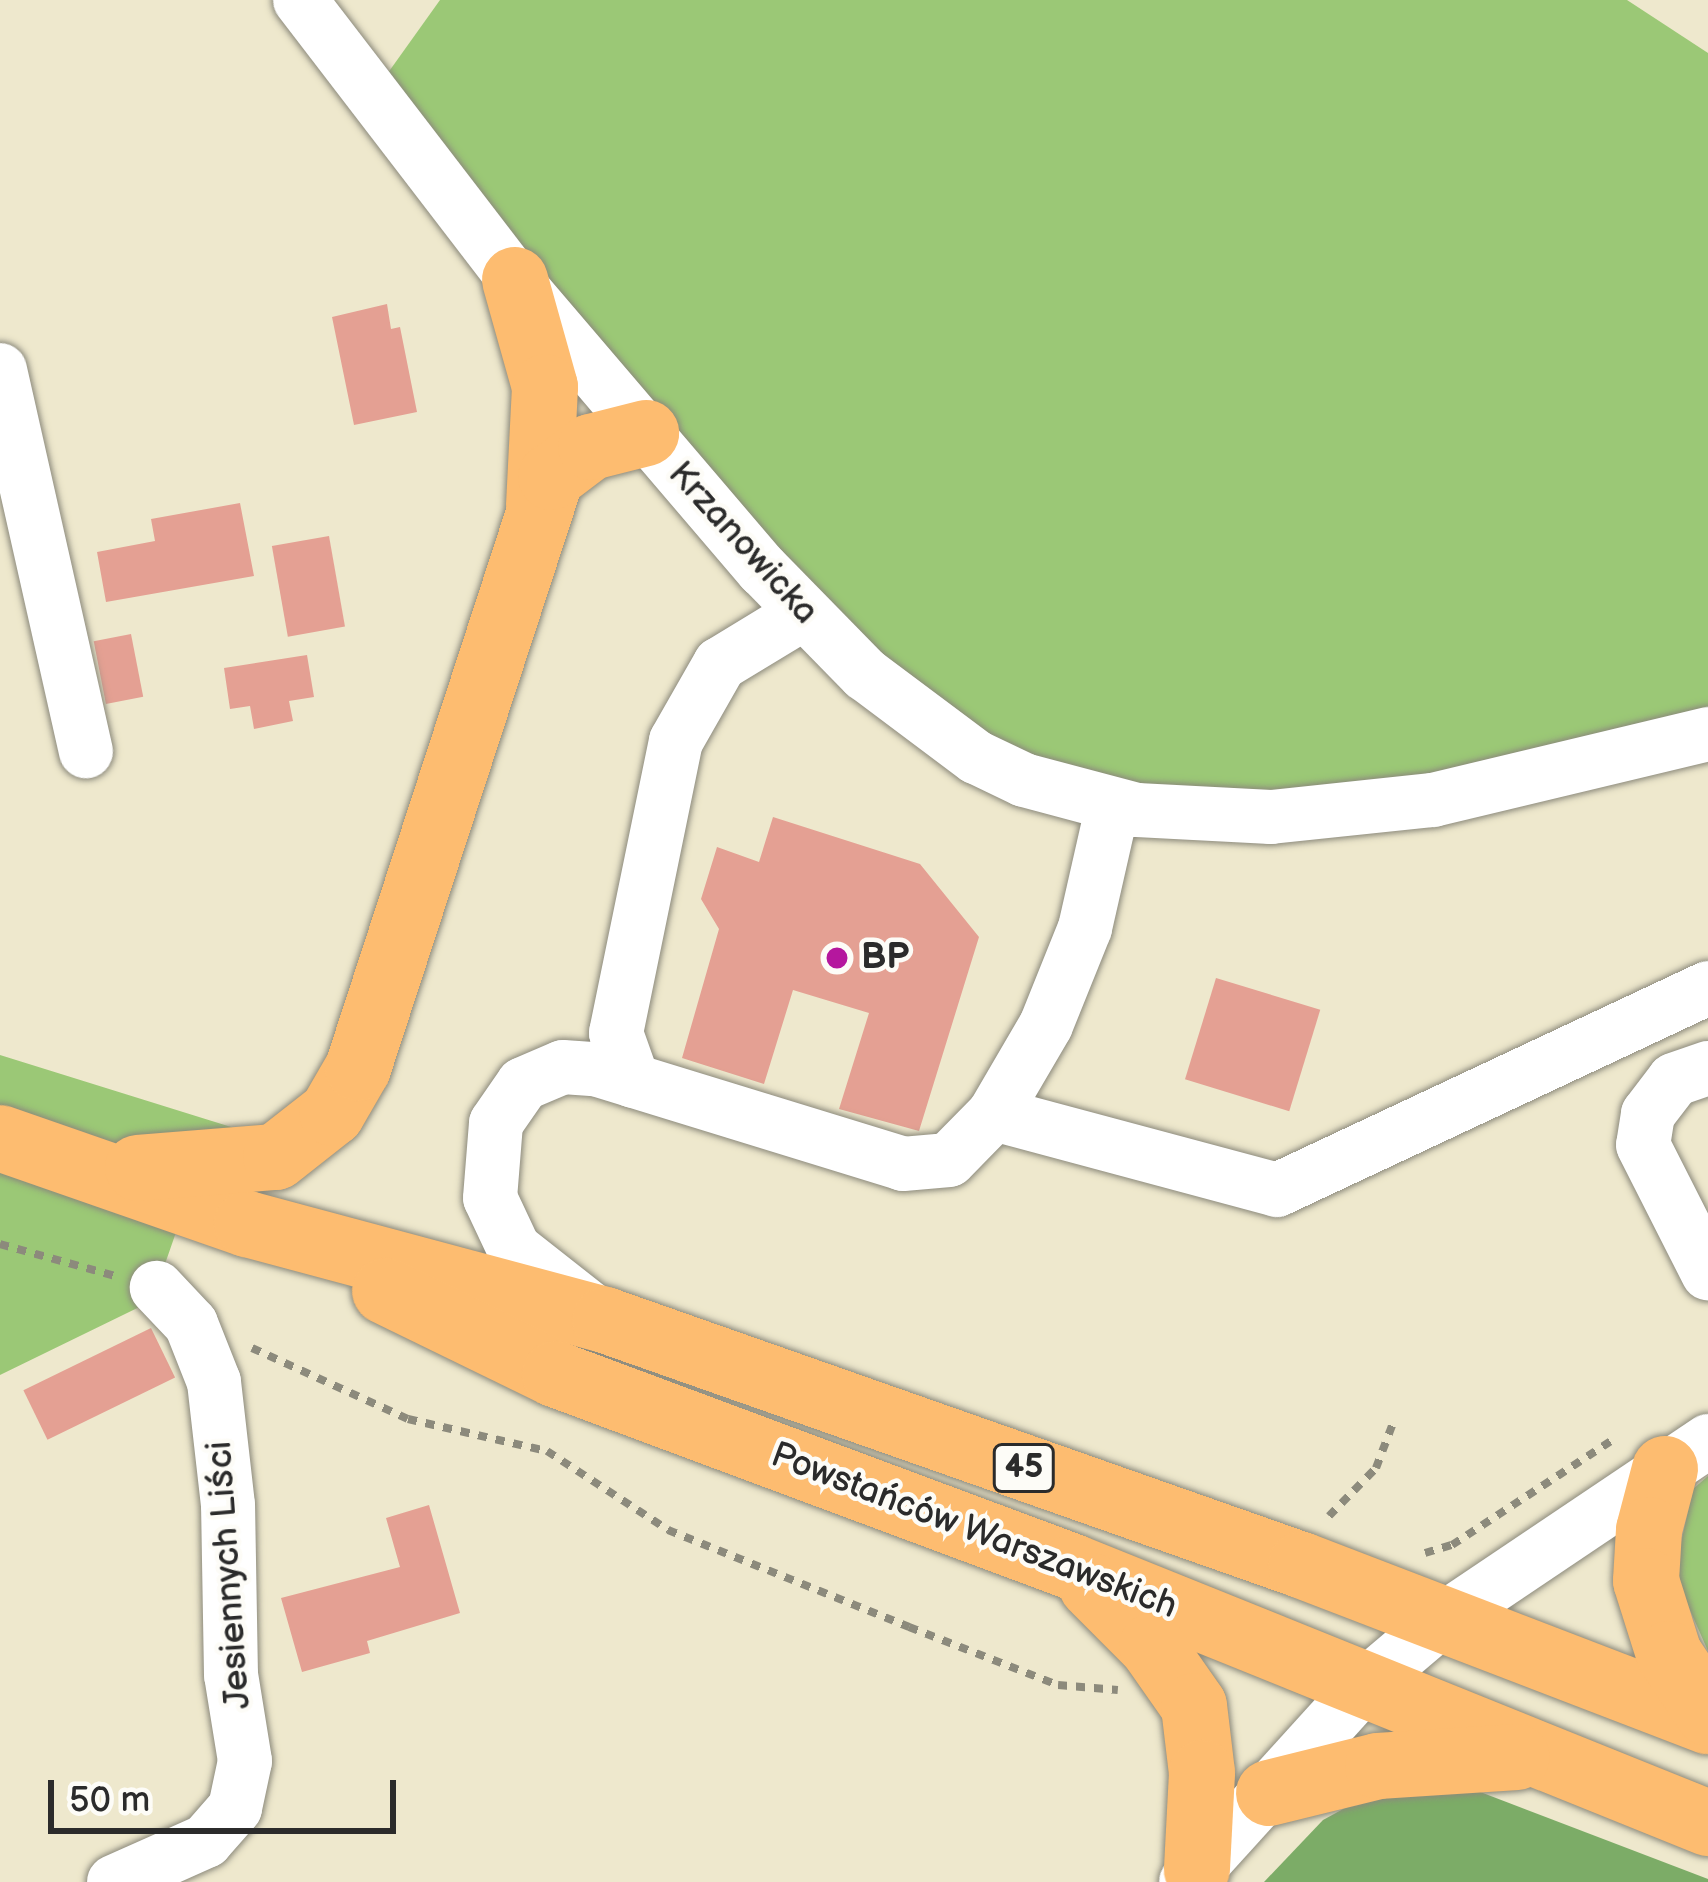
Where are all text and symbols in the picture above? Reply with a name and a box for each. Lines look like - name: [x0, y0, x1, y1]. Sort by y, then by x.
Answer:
- street label: Krzanowicka: [659, 453, 827, 633]
- place label: BP: [861, 936, 909, 980]
- marker: BP: [824, 945, 850, 971]
- street label: Powstańców Warszawskich: [764, 1433, 1184, 1629]
- street label: Jesiennych Liści: [198, 1440, 260, 1710]
- road number: 45: [991, 1441, 1057, 1495]
- scale bar: [54, 1756, 402, 1830]
- text: 50 m: [69, 1779, 150, 1822]

